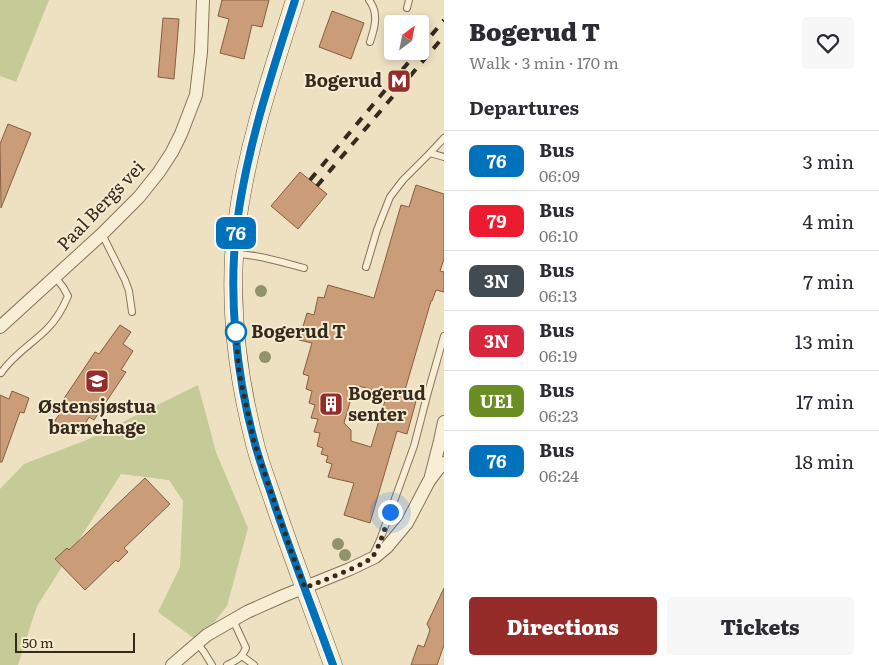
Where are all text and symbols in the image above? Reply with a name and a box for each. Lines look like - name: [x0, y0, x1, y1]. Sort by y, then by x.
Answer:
- text: Bogerud T: [469, 13, 600, 48]
- north arrow: [384, 15, 429, 60]
- map controls: [384, 15, 429, 60]
- button: heart: [802, 17, 854, 69]
- text: Walk · 3 min · 170 m: [469, 50, 619, 74]
- place label: Bogerud: [304, 66, 382, 93]
- metro station icon: Bogerud: [386, 68, 412, 94]
- text: Departures: [469, 93, 579, 121]
- text: Bus: [539, 135, 574, 163]
- text: 76: [486, 147, 507, 174]
- text: 3 min: [803, 147, 854, 175]
- street label: Paal Bergs vei: [50, 154, 150, 256]
- text: 06:09: [539, 163, 580, 187]
- text: Bus: [539, 195, 574, 223]
- text: 79: [486, 207, 507, 234]
- text: 4 min: [802, 207, 854, 235]
- line badge: 76: [214, 217, 258, 249]
- text: 76: [226, 219, 246, 246]
- text: 06:10: [539, 223, 578, 247]
- text: Bus: [539, 255, 574, 283]
- text: 3N: [484, 267, 509, 294]
- text: 7 min: [803, 267, 854, 295]
- text: 06:13: [539, 283, 577, 307]
- text: Bus: [539, 315, 574, 343]
- place label: Bogerud T: [251, 317, 346, 344]
- marker: Bogerud T: [225, 321, 247, 343]
- text: 3N: [484, 327, 509, 354]
- text: 13 min: [795, 327, 854, 355]
- text: 06:19: [539, 343, 577, 367]
- school or university icon: Østensjøstua barnehage: [84, 368, 110, 394]
- text: Bus: [539, 375, 574, 403]
- place label: Bogerud senter: [348, 379, 426, 427]
- text: UE1: [480, 387, 513, 414]
- text: 17 min: [796, 387, 854, 415]
- building icon: Bogerud senter: [318, 391, 344, 417]
- place label: Østensjøstua barnehage: [38, 392, 157, 440]
- text: 06:23: [539, 403, 579, 427]
- text: Bus: [539, 435, 574, 463]
- text: 76: [486, 447, 507, 474]
- text: 18 min: [795, 447, 854, 475]
- text: 06:24: [539, 463, 579, 487]
- your location: [378, 500, 403, 525]
- button: Directions: [469, 597, 657, 655]
- button: Tickets: [667, 597, 854, 655]
- scale bar: [15, 630, 135, 653]
- text: 50 m: [22, 632, 54, 652]

